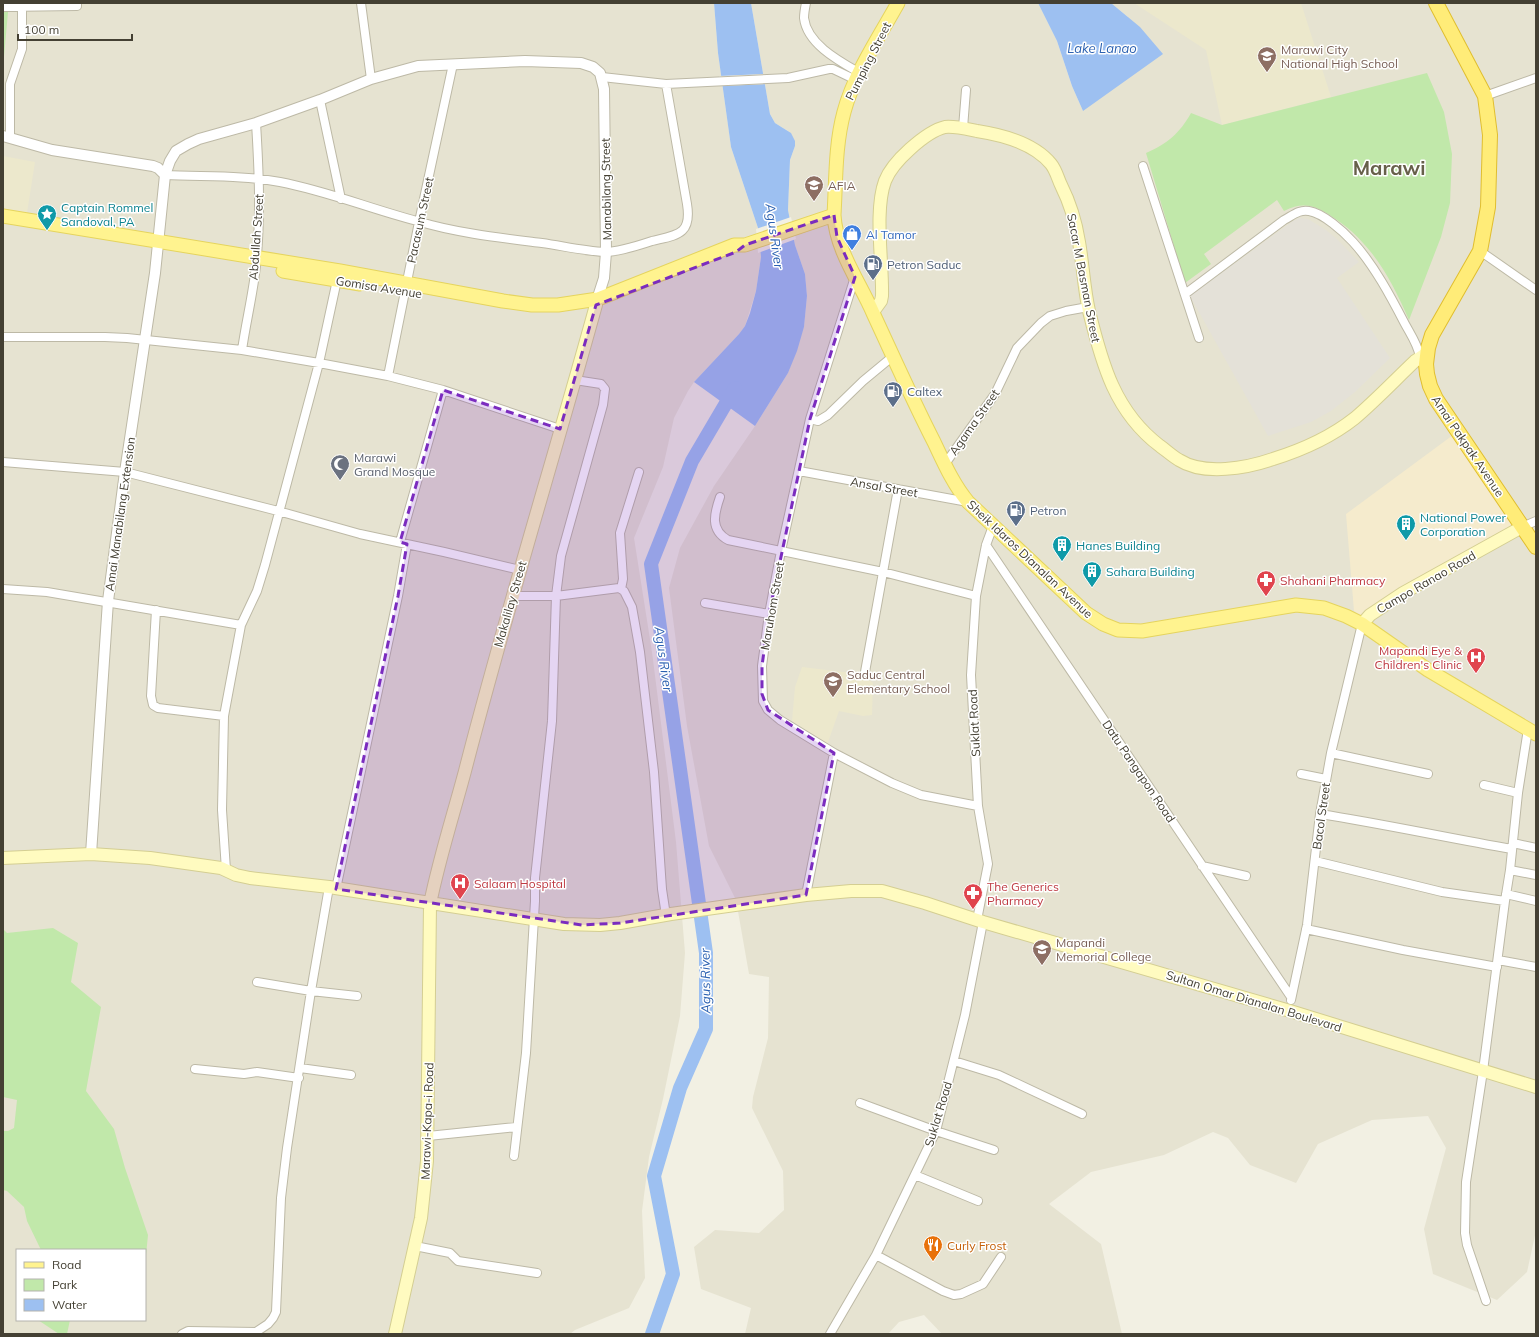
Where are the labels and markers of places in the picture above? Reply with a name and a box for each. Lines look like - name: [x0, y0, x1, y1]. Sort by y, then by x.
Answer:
- place label: Marawi City National High School: [1281, 42, 1398, 71]
- school or university icon: Marawi City National High School: [1256, 45, 1278, 73]
- school or university icon: AFIA: [803, 174, 825, 202]
- place label: AFIA: [828, 178, 856, 193]
- place label: Captain Rommel Sandoval, PA: [61, 200, 153, 229]
- place icon: Captain Rommel Sandoval, PA: [36, 203, 58, 231]
- shop icon: Al Tamor: [841, 223, 863, 251]
- place label: Al Tamor: [866, 227, 917, 242]
- fuel station icon: Petron Saduc: [862, 253, 884, 281]
- place label: Petron Saduc: [887, 257, 961, 272]
- fuel station icon: Caltex: [882, 380, 904, 408]
- place label: Caltex: [907, 384, 943, 399]
- place label: Marawi Grand Mosque: [354, 450, 435, 479]
- mosque icon: Marawi Grand Mosque: [329, 453, 351, 481]
- fuel station icon: Petron: [1005, 499, 1027, 527]
- place label: Petron: [1030, 503, 1066, 518]
- place label: National Power Corporation: [1420, 510, 1506, 539]
- building icon: National Power Corporation: [1395, 513, 1417, 541]
- building icon: Hanes Building: [1051, 534, 1073, 562]
- place label: Hanes Building: [1076, 538, 1160, 553]
- building icon: Sahara Building: [1081, 560, 1103, 588]
- place label: Sahara Building: [1106, 564, 1195, 579]
- pharmacy icon: Shahani Pharmacy: [1255, 569, 1277, 597]
- place label: Shahani Pharmacy: [1280, 573, 1386, 588]
- place label: Mapandi Eye & Children's Clinic: [1375, 643, 1463, 672]
- hospital icon: Mapandi Eye & Children's Clinic: [1465, 646, 1487, 674]
- place label: Saduc Central Elementary School: [847, 667, 950, 696]
- school or university icon: Saduc Central Elementary School: [822, 670, 844, 698]
- hospital icon: Salaam Hospital: [449, 872, 471, 900]
- place label: Salaam Hospital: [474, 876, 566, 891]
- place label: The Generics Pharmacy: [987, 879, 1059, 908]
- pharmacy icon: The Generics Pharmacy: [962, 882, 984, 910]
- place label: Mapandi Memorial College: [1056, 935, 1151, 964]
- school or university icon: Mapandi Memorial College: [1031, 938, 1053, 966]
- restaurant icon: Curly Frost: [922, 1234, 944, 1262]
- place label: Curly Frost: [947, 1238, 1007, 1253]

